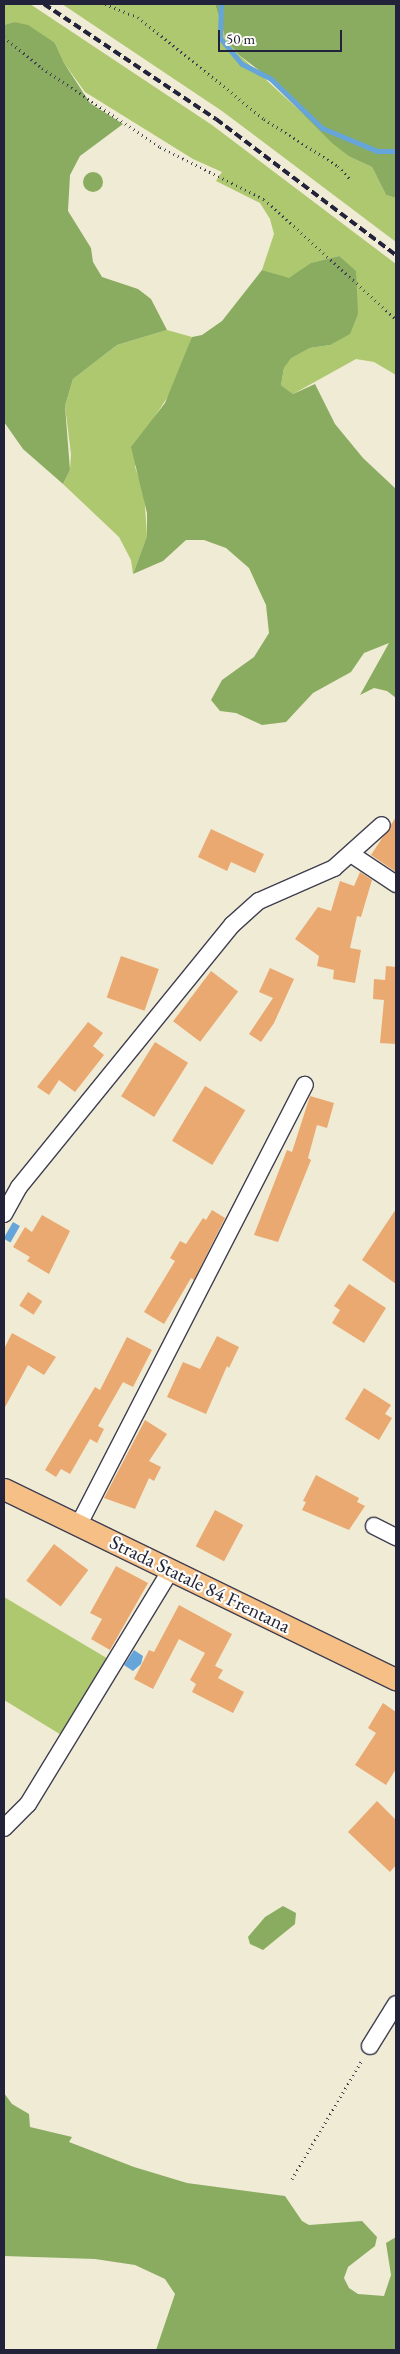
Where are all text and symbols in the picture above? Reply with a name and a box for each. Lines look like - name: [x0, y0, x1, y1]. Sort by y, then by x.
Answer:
- scale bar: [220, 20, 344, 52]
- text: 50 m: [226, 29, 255, 48]
- street label: Strada Statale 84 Frentana: [106, 1530, 294, 1638]

